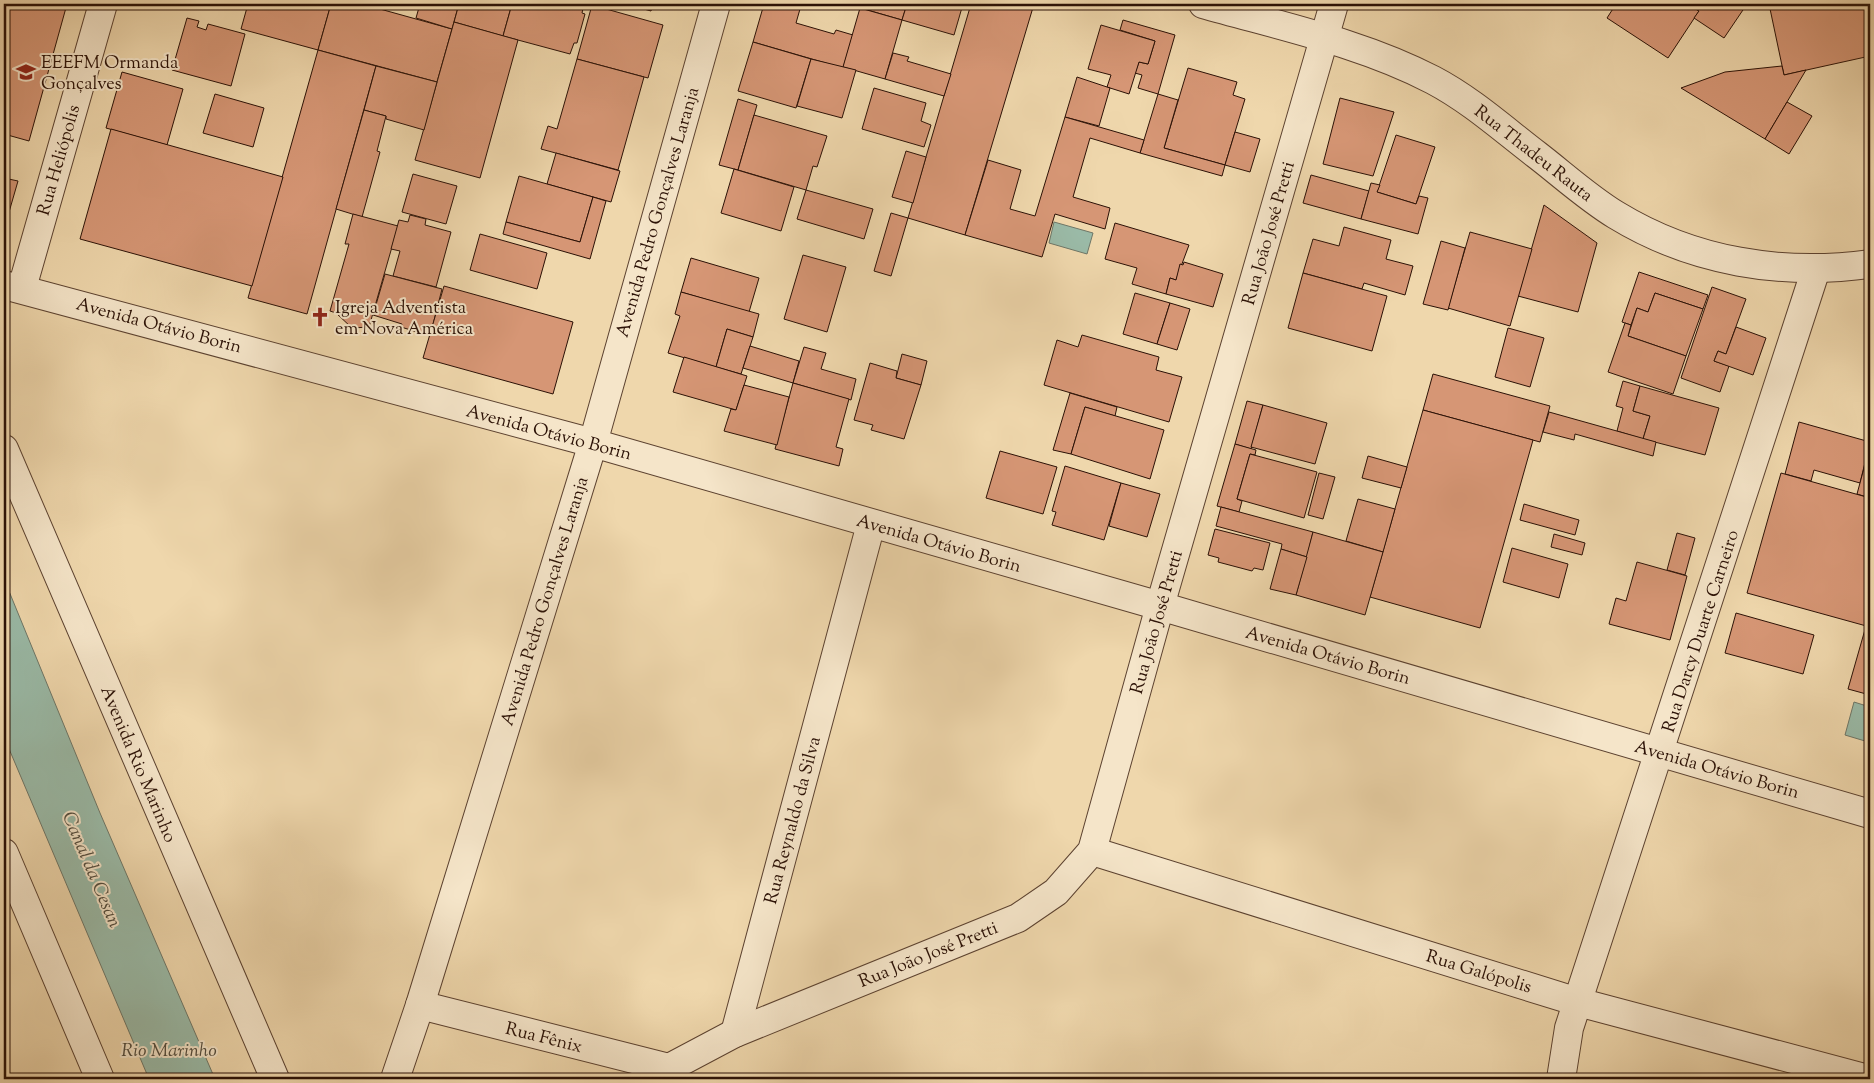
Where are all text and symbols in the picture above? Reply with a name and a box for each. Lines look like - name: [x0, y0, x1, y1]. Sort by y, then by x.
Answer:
- place label: EEEFM Ormanda Gonçalves: [41, 51, 178, 98]
- school or university icon: EEEFM Ormanda Gonçalves: [15, 61, 37, 83]
- street label: Avenida Pedro Gonçalves Laranja: [611, 84, 707, 341]
- street label: Rua Thadeu Rauta: [1468, 100, 1598, 209]
- street label: Rua Heliópolis: [32, 102, 88, 219]
- street label: Rua João José Pretti: [1237, 159, 1303, 308]
- street label: Avenida Otávio Borin: [73, 292, 244, 362]
- place label: Igreja Adventista em Nova América: [335, 296, 473, 343]
- church icon: Igreja Adventista em Nova América: [309, 306, 331, 328]
- street label: Avenida Otávio Borin: [463, 399, 634, 469]
- street label: Avenida Pedro Gonçalves Laranja: [496, 474, 596, 729]
- street label: Avenida Otávio Borin: [853, 509, 1024, 581]
- street label: Rua Darcy Duarte Carneiro: [1657, 527, 1747, 736]
- street label: Rua João José Pretti: [1125, 548, 1191, 697]
- street label: Avenida Otávio Borin: [1242, 621, 1413, 693]
- street label: Avenida Rio Marinho: [92, 682, 182, 847]
- street label: Rua Reynaldo da Silva: [759, 734, 829, 907]
- street label: Avenida Otávio Borin: [1631, 735, 1802, 807]
- water label: Canal da Cesan: [54, 808, 127, 932]
- street label: Rua João José Pretti: [855, 916, 1002, 996]
- street label: Rua Galópolis: [1422, 944, 1535, 1001]
- street label: Rua Fênix: [502, 1017, 585, 1061]
- water label: Rio Marinho: [121, 1038, 217, 1065]

